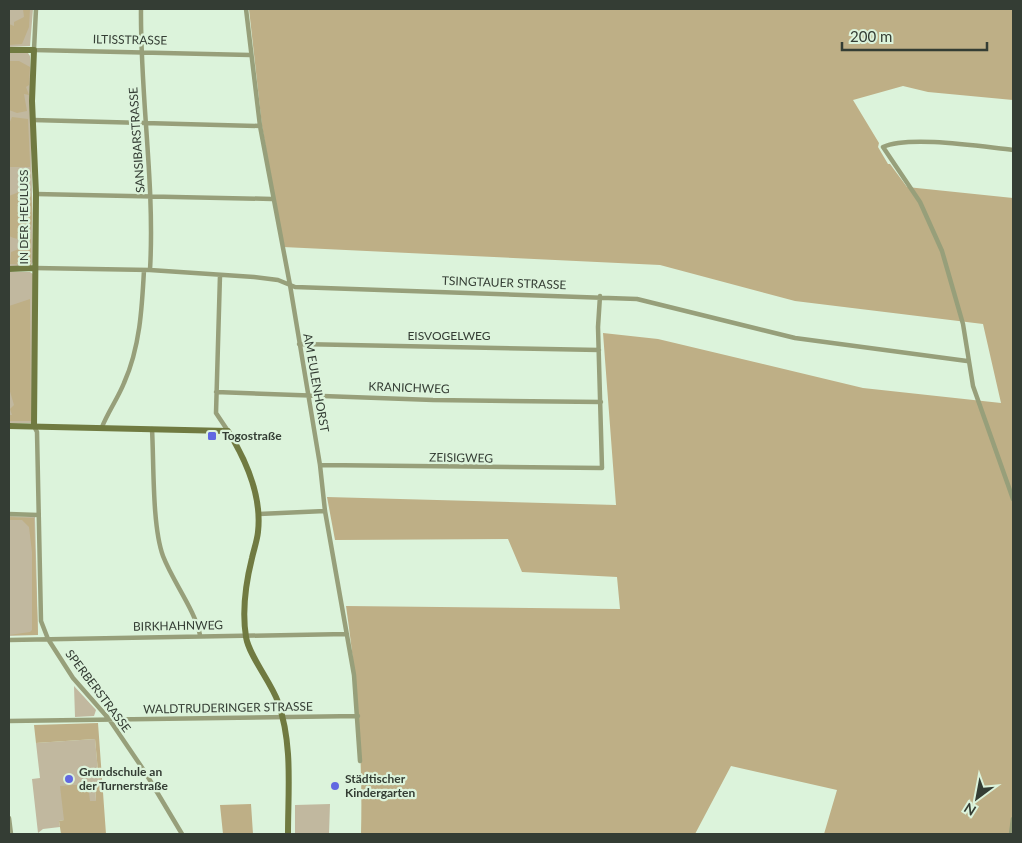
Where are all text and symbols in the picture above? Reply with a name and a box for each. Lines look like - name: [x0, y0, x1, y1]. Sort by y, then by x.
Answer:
- scale bar: [842, 20, 987, 52]
- text: 200 m: [850, 27, 892, 45]
- street label: ILTISSTRASSE: [93, 31, 167, 48]
- street label: SANSIBARSTRASSE: [125, 87, 148, 193]
- street label: IN DER HEULUSS: [16, 170, 31, 264]
- street label: TSINGTAUER STRASSE: [442, 273, 567, 292]
- street label: EISVOGELWEG: [407, 328, 491, 343]
- street label: AM EULENHORST: [300, 332, 333, 434]
- street label: KRANICHWEG: [368, 379, 450, 396]
- place label: Togostraße: [222, 428, 282, 443]
- marker: Togostraße: [206, 430, 218, 442]
- street label: ZEISIGWEG: [429, 449, 493, 466]
- street label: BIRKHAHNWEG: [133, 617, 223, 634]
- street label: SPERBERSTRASSE: [62, 646, 134, 735]
- street label: WALDTRUDERINGER STRASSE: [143, 699, 313, 716]
- place label: Grundschule an der Turnerstraße: [79, 764, 168, 793]
- place label: Städtischer Kindergarten: [345, 771, 415, 800]
- marker: Grundschule an der Turnerstraße: [63, 773, 75, 785]
- north arrow: [952, 773, 1002, 823]
- marker: Städtischer Kindergarten: [329, 780, 341, 792]
- text: N: [961, 799, 979, 820]

